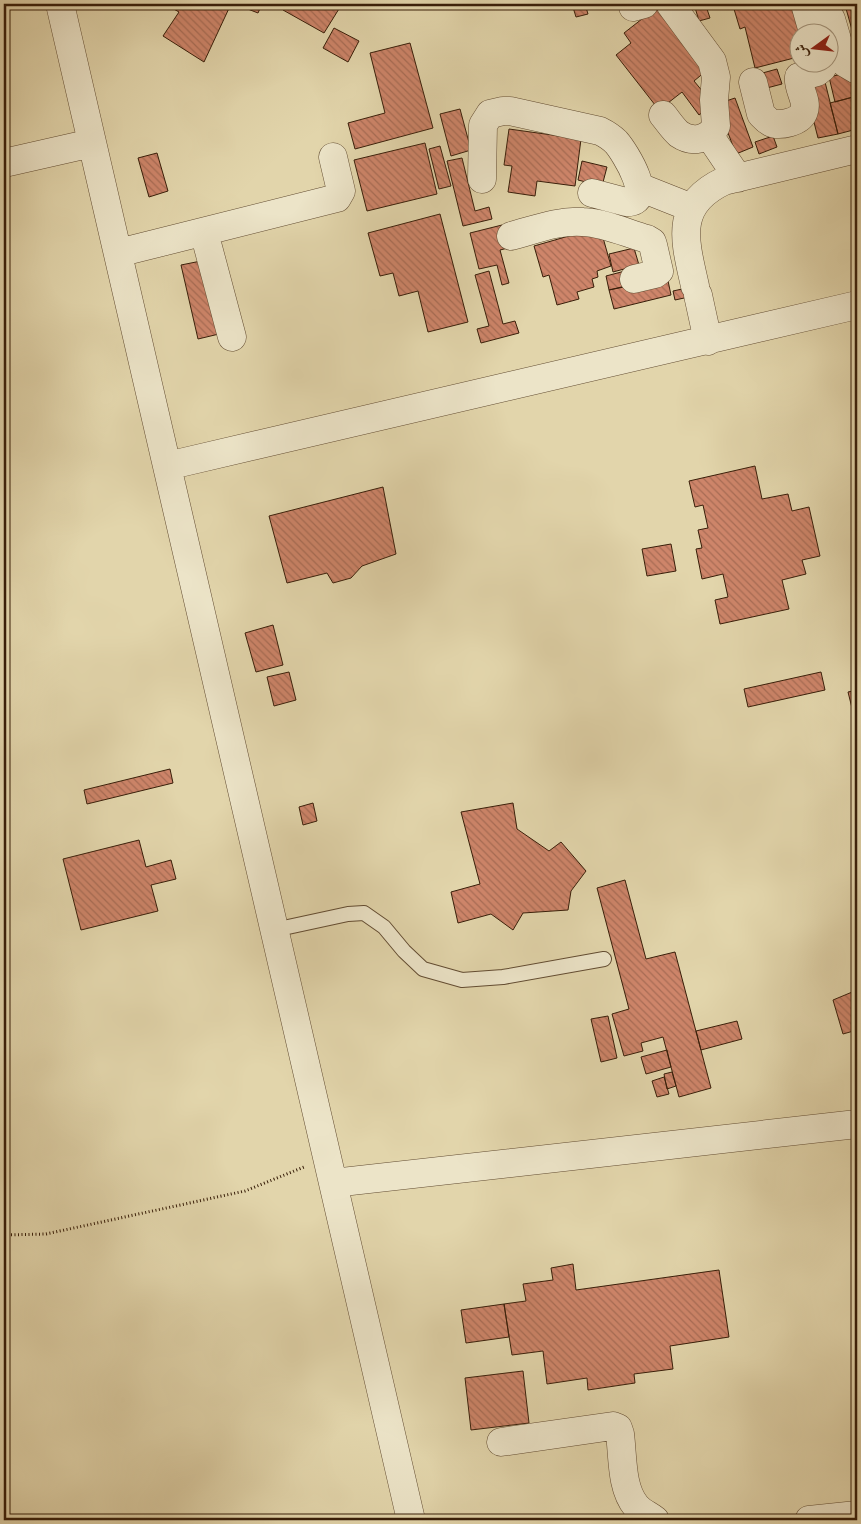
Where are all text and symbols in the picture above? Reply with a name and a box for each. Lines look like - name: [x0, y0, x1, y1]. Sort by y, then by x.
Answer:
- north arrow: [788, 22, 838, 72]
- text: ش: [790, 42, 813, 61]

